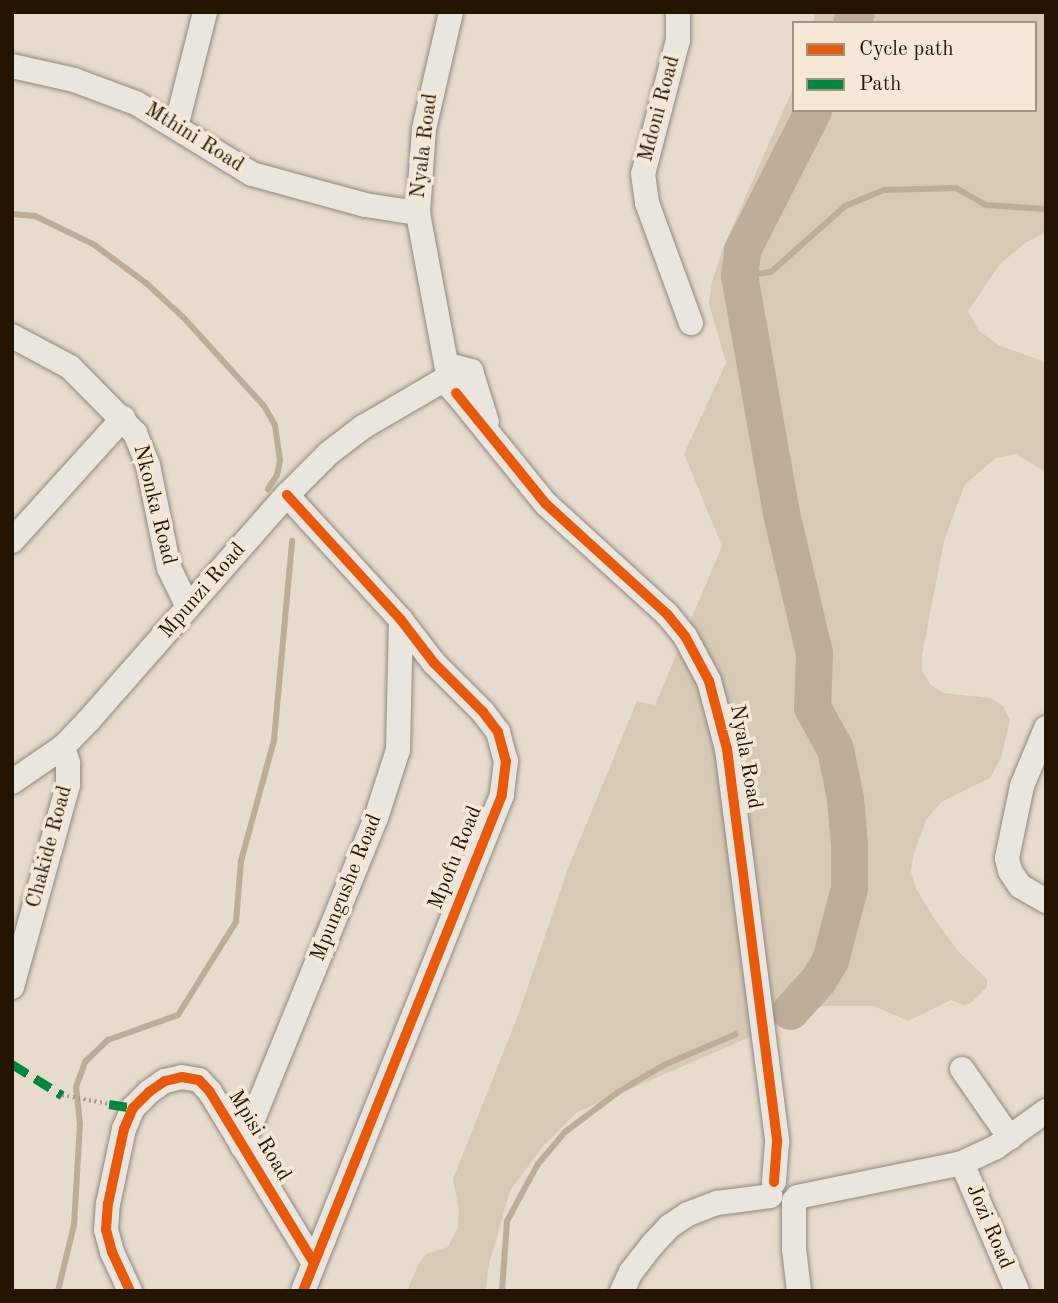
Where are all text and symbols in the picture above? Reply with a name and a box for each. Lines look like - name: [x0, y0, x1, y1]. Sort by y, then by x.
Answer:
- legend: [792, 21, 1037, 112]
- text: Cycle path: [859, 39, 954, 60]
- street label: Mdoni Road: [634, 53, 686, 165]
- text: Path: [859, 74, 902, 95]
- street label: Nyala Road: [406, 92, 444, 200]
- street label: Mthini Road: [140, 98, 248, 178]
- street label: Nkonka Road: [127, 442, 181, 568]
- street label: Mpunzi Road: [155, 538, 251, 644]
- street label: Nyala Road: [723, 703, 767, 811]
- street label: Chakide Road: [22, 783, 78, 911]
- street label: Mpofu Road: [424, 802, 488, 914]
- street label: Mpungushe Road: [306, 811, 388, 965]
- street label: Mpisi Road: [222, 1086, 296, 1186]
- street label: Jozi Road: [960, 1181, 1018, 1273]

